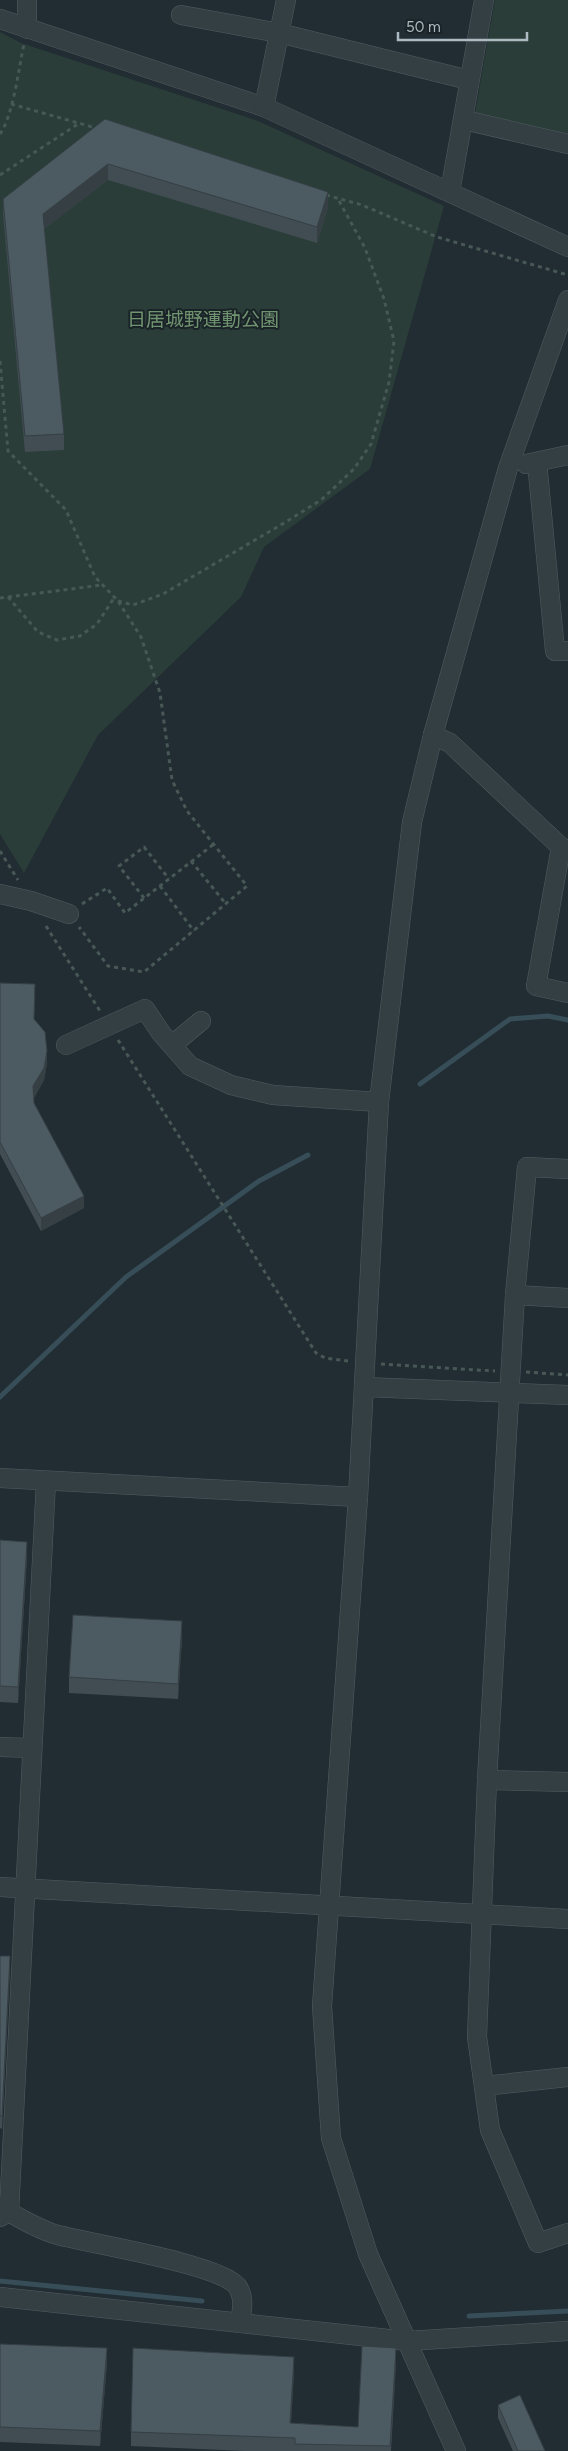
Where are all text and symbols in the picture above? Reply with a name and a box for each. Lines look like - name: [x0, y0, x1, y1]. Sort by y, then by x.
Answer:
- scale bar: [398, 10, 527, 42]
- text: 50 m: [406, 18, 441, 36]
- park label: 日居城野運動公園: [127, 308, 279, 331]

